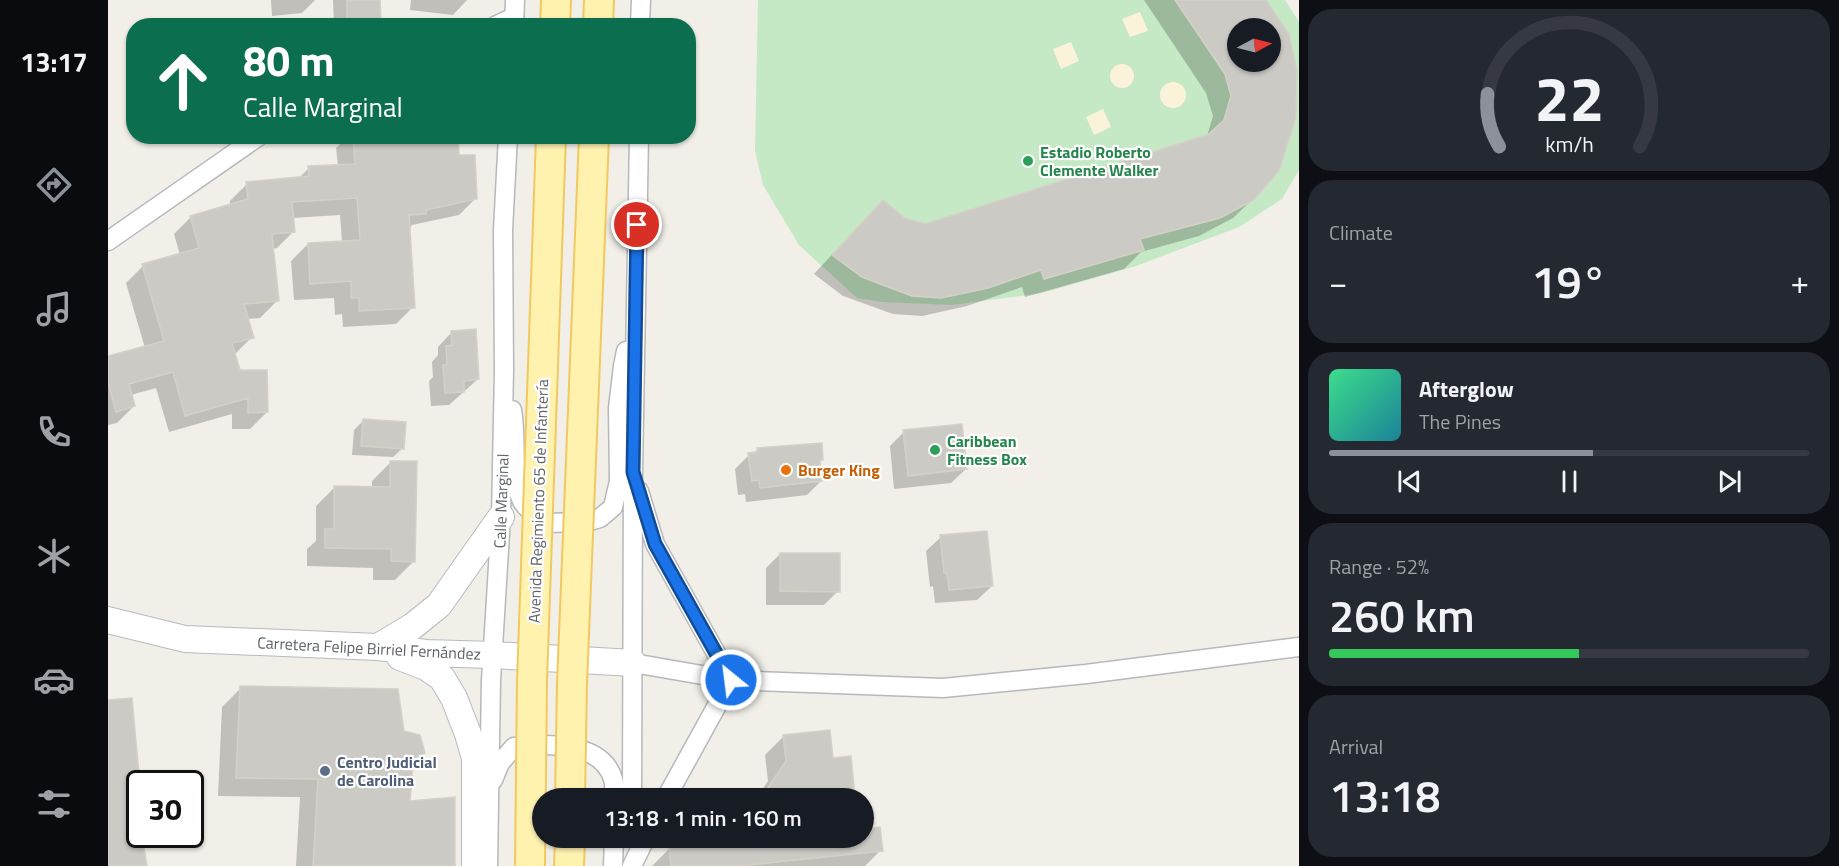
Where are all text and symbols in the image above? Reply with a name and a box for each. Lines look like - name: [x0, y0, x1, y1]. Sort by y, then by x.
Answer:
- north arrow: [1227, 18, 1281, 72]
- map controls: [1227, 18, 1281, 72]
- text: 80 m: [243, 28, 335, 92]
- text: 13:17: [20, 41, 88, 82]
- icon: ahead: [144, 42, 222, 120]
- text: 22: [1534, 50, 1604, 145]
- text: Calle Marginal: [243, 86, 403, 127]
- text: km/h: [1545, 129, 1593, 161]
- place label: Estadio Roberto Clemente Walker: [1040, 140, 1158, 182]
- marker: Estadio Roberto Clemente Walker: [1021, 154, 1035, 168]
- icon: directions: [33, 164, 75, 206]
- pin: [611, 199, 662, 250]
- icon: arrive: [620, 208, 653, 241]
- text: Climate: [1329, 217, 1393, 248]
- text: 19°: [1531, 247, 1607, 315]
- text: −: [1329, 257, 1347, 307]
- text: +: [1791, 257, 1809, 307]
- icon: music: [33, 288, 75, 330]
- text: Afterglow: [1419, 372, 1514, 406]
- street label: Avenida Regimiento 65 de Infantería: [522, 379, 554, 623]
- text: The Pines: [1419, 406, 1501, 437]
- icon: phone: [33, 411, 75, 453]
- place label: Caribbean Fitness Box: [947, 429, 1027, 471]
- marker: Caribbean Fitness Box: [928, 443, 942, 457]
- street label: Calle Marginal: [487, 453, 515, 549]
- place label: Burger King: [798, 458, 880, 482]
- marker: Burger King: [779, 463, 793, 477]
- icon: previous: [1393, 465, 1426, 498]
- icon: pause: [1553, 465, 1586, 498]
- icon: next: [1713, 465, 1746, 498]
- icon: climate: [33, 535, 75, 577]
- text: Range · 52%: [1329, 551, 1429, 582]
- text: 260 km: [1329, 581, 1475, 649]
- street label: Carretera Felipe Birriel Fernández: [257, 630, 481, 666]
- position arrow: [699, 648, 763, 712]
- icon: car: [33, 659, 75, 701]
- text: Arrival: [1329, 731, 1383, 762]
- place label: Centro Judicial de Carolina: [337, 750, 437, 792]
- text: 13:18: [1329, 761, 1441, 829]
- marker: Centro Judicial de Carolina: [318, 764, 332, 778]
- speed limit sign: 30: [126, 770, 204, 848]
- icon: filters: [33, 783, 75, 825]
- text: 13:18 · 1 min · 160 m: [604, 801, 802, 835]

